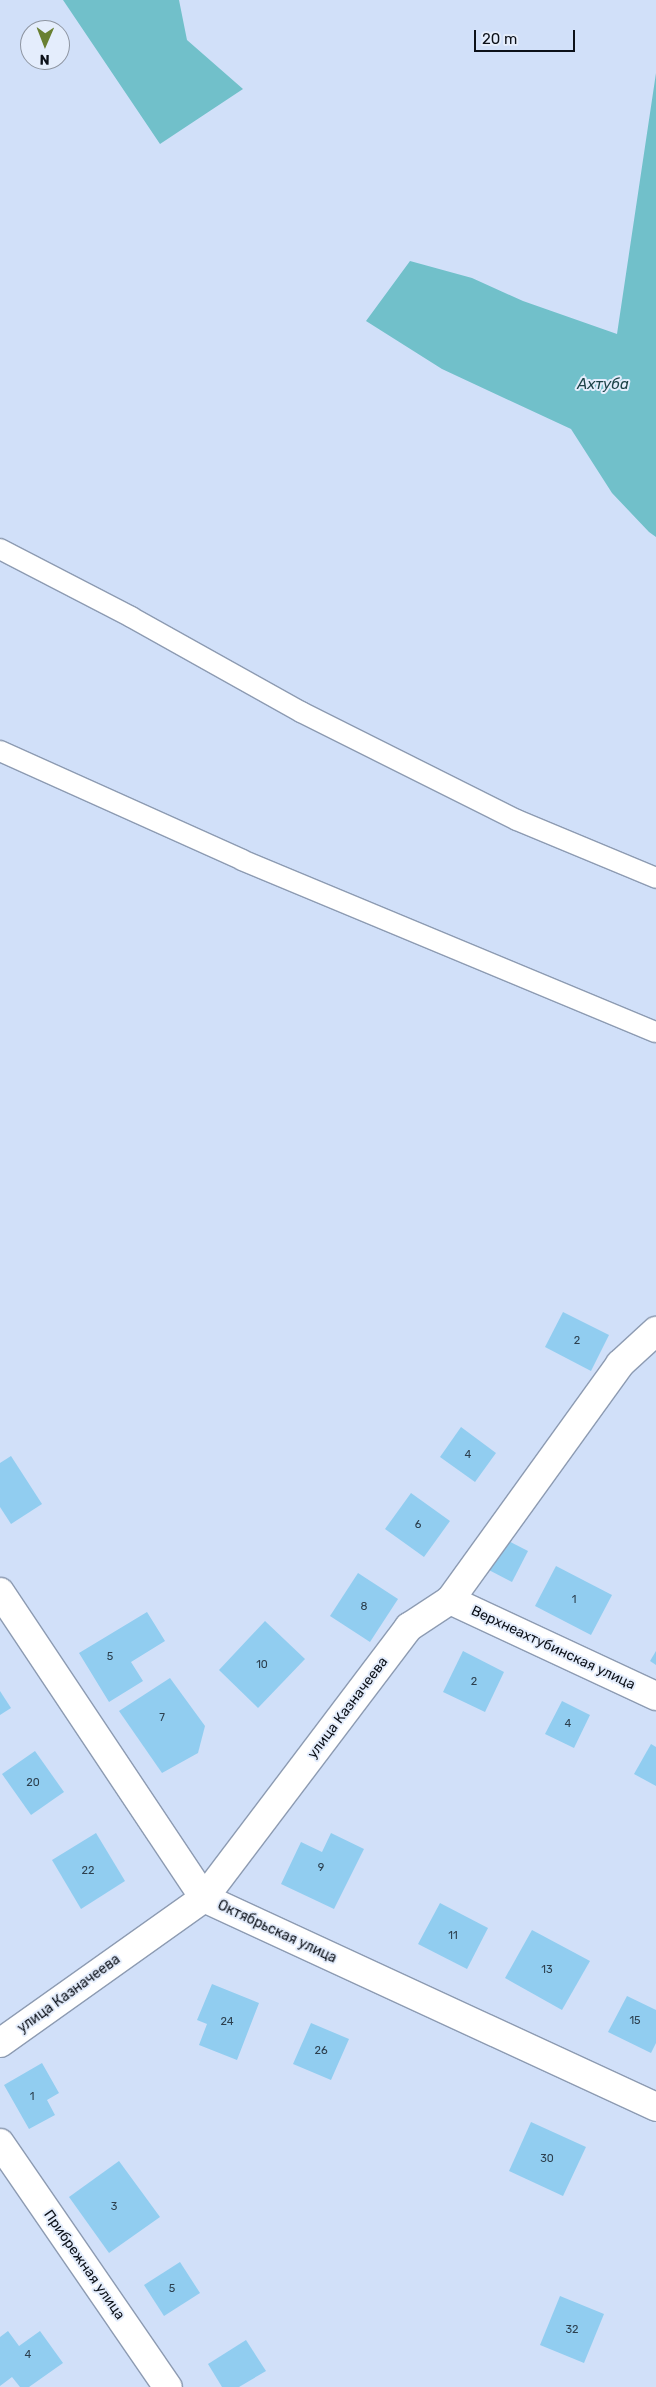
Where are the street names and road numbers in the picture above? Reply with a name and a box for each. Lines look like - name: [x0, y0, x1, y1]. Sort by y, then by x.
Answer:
- street label: Верхнеахтубинская улица: [468, 1603, 638, 1693]
- street label: улица Казначеева: [304, 1654, 392, 1762]
- street label: Октябрьская улица: [215, 1897, 339, 1967]
- street label: улица Казначеева: [14, 1951, 124, 2037]
- street label: Прибрежная улица: [40, 2207, 128, 2323]

